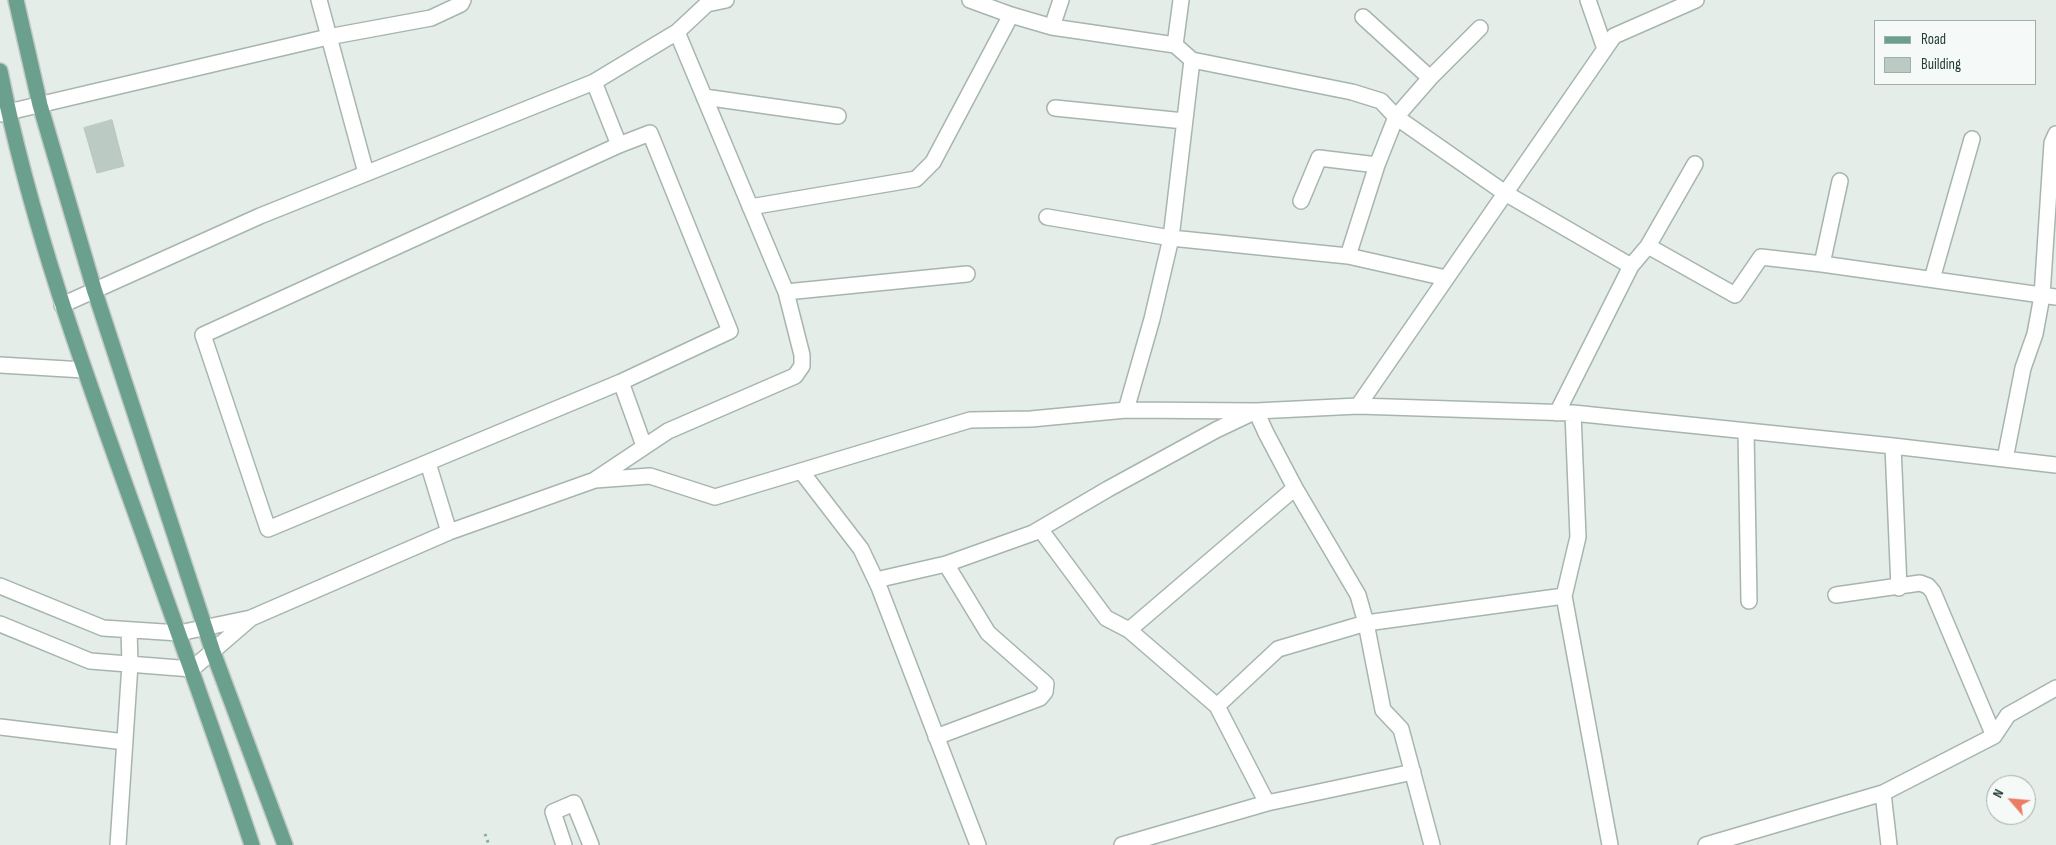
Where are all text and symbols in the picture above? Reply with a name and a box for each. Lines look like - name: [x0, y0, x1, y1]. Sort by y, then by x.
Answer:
- legend: [1874, 20, 2036, 85]
- text: Road: [1921, 30, 1946, 49]
- text: Building: [1921, 55, 1961, 74]
- north arrow: [1986, 775, 2036, 825]
- text: N: [1989, 786, 2007, 801]

